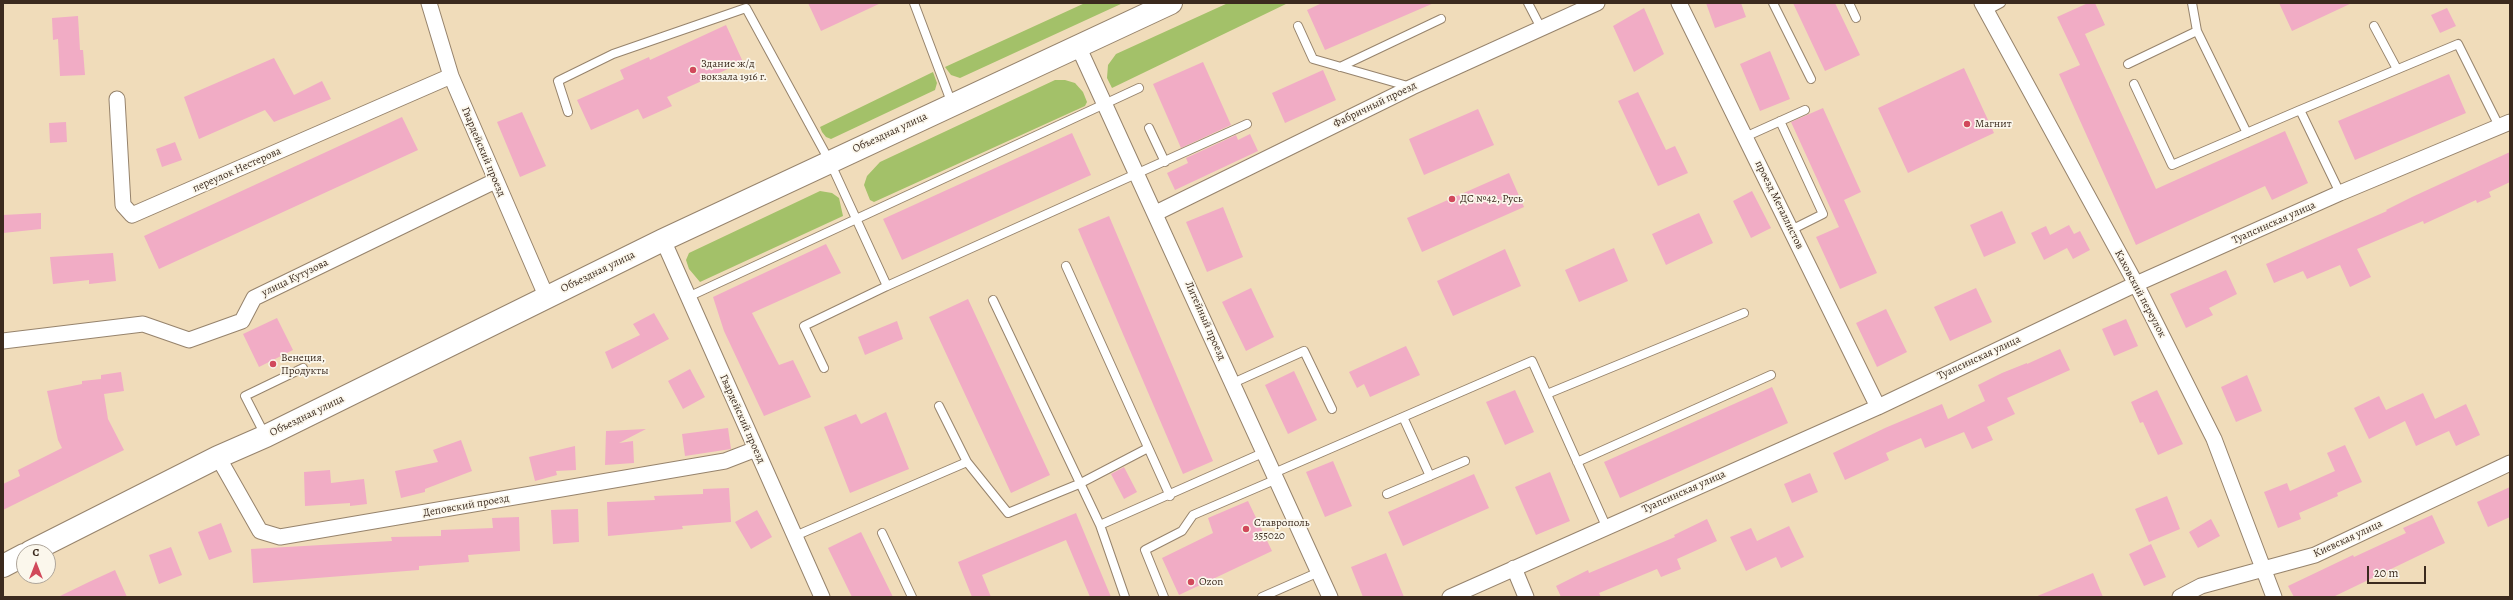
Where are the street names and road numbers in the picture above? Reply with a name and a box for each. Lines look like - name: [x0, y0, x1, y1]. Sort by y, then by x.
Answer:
- street label: Фабричный проезд: [1331, 79, 1419, 131]
- street label: Гвардейский проезд: [458, 105, 508, 199]
- street label: Объездная улица: [851, 110, 929, 156]
- street label: переулок Нестерова: [191, 145, 283, 195]
- street label: проезд Металлистов: [1752, 159, 1806, 251]
- street label: Туапсинская улица: [2230, 199, 2318, 247]
- street label: Объездная улица: [559, 248, 637, 296]
- street label: Каховский переулок: [2111, 248, 2169, 340]
- street label: улица Кутузова: [260, 256, 330, 300]
- street label: Литейный проезд: [1182, 280, 1228, 362]
- street label: Туапсинская улица: [1935, 333, 2023, 383]
- street label: Гвардейский проезд: [716, 372, 768, 466]
- street label: Объездная улица: [268, 392, 346, 440]
- street label: Туапсинская улица: [1640, 468, 1728, 516]
- street label: Деповский проезд: [422, 492, 510, 520]
- street label: Киевская улица: [2311, 517, 2385, 561]

